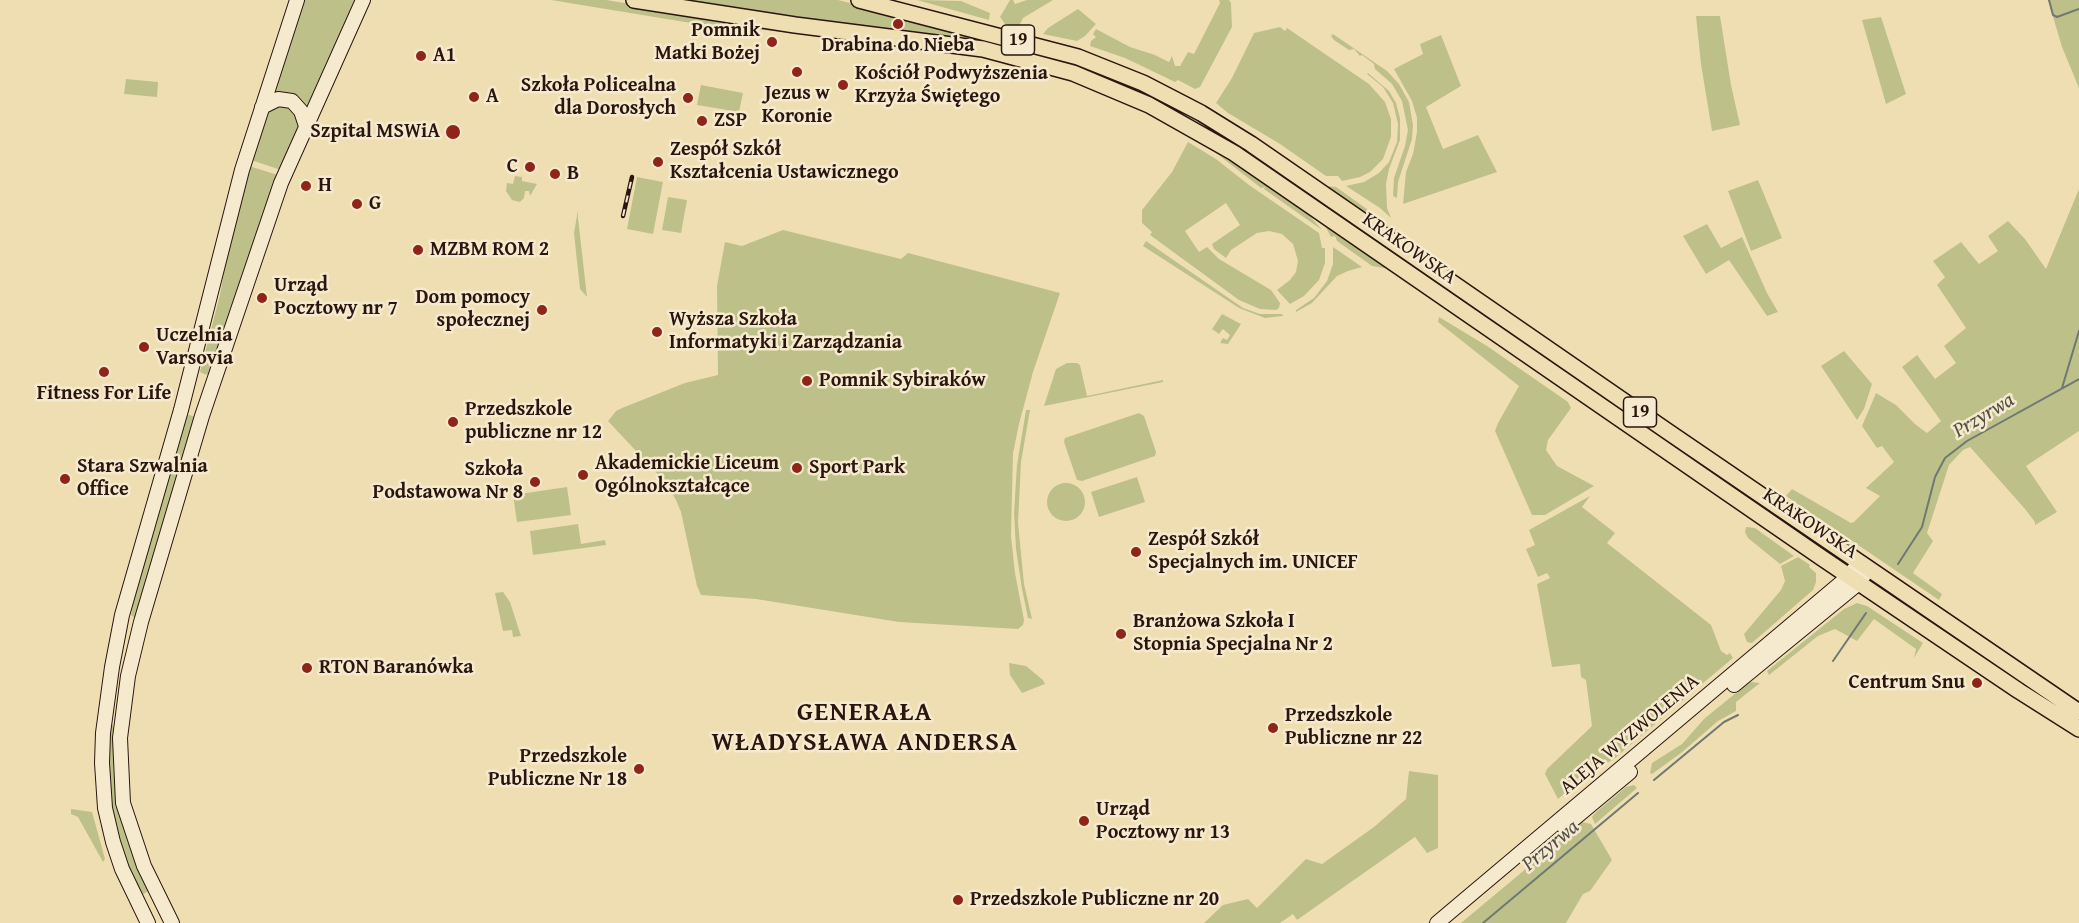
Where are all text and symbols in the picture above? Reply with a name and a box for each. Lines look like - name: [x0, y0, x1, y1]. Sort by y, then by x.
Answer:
- marker: Drabina do Nieba: [891, 17, 905, 31]
- place label: Pomnik Matki Bożej: [655, 19, 760, 66]
- road number: 19: [1002, 25, 1034, 55]
- place label: Drabina do Nieba: [822, 34, 974, 58]
- marker: Pomnik Matki Bożej: [765, 35, 779, 49]
- place label: A1: [433, 44, 456, 68]
- marker: A1: [414, 49, 428, 63]
- place label: Kościół Podwyższenia Krzyża Świętego: [855, 62, 1048, 109]
- marker: Jezus w Koronie: [790, 65, 804, 79]
- place label: Szkoła Policealna dla Dorosłych: [521, 74, 676, 121]
- marker: Kościół Podwyższenia Krzyża Świętego: [836, 78, 850, 92]
- place label: Jezus w Koronie: [762, 82, 832, 129]
- place label: A: [486, 85, 499, 109]
- marker: A: [467, 90, 481, 104]
- marker: Szkoła Policealna dla Dorosłych: [681, 91, 695, 105]
- place label: ZSP: [714, 109, 747, 133]
- marker: ZSP: [695, 114, 709, 128]
- place label: Szpital MSWiA: [310, 120, 440, 144]
- marker: Szpital MSWiA: [444, 123, 462, 141]
- place label: Zespół Szkół Kształcenia Ustawicznego: [670, 138, 899, 185]
- place label: C: [507, 155, 518, 179]
- marker: Zespół Szkół Kształcenia Ustawicznego: [651, 155, 665, 169]
- marker: C: [523, 160, 537, 174]
- place label: B: [567, 162, 579, 186]
- marker: B: [548, 167, 562, 181]
- place label: H: [318, 174, 332, 198]
- marker: H: [299, 179, 313, 193]
- place label: G: [369, 192, 381, 216]
- marker: G: [350, 197, 364, 211]
- street label: KRAKOWSKA: [1357, 208, 1461, 290]
- place label: MZBM ROM 2: [430, 238, 549, 262]
- marker: MZBM ROM 2: [411, 243, 425, 257]
- place label: Urząd Pocztowy nr 7: [274, 274, 398, 321]
- place label: Dom pomocy społecznej: [415, 286, 530, 333]
- marker: Urząd Pocztowy nr 7: [255, 291, 269, 305]
- marker: Dom pomocy społecznej: [535, 303, 549, 317]
- place label: Wyższa Szkoła Informatyki i Zarządzania: [669, 308, 902, 355]
- place label: Uczelnia Varsovia: [156, 324, 233, 371]
- marker: Wyższa Szkoła Informatyki i Zarządzania: [650, 325, 664, 339]
- marker: Uczelnia Varsovia: [137, 340, 151, 354]
- marker: Fitness For Life: [97, 365, 111, 379]
- place label: Pomnik Sybiraków: [819, 369, 986, 393]
- marker: Pomnik Sybiraków: [800, 374, 814, 388]
- place label: Fitness For Life: [37, 382, 171, 406]
- water label: Przyrwa: [1949, 388, 2019, 444]
- road number: 19: [1624, 397, 1656, 427]
- place label: Przedszkole publiczne nr 12: [465, 398, 602, 445]
- marker: Przedszkole publiczne nr 12: [446, 415, 460, 429]
- place label: Akademickie Liceum Ogólnokształcące: [595, 452, 779, 499]
- place label: Stara Szwalnia Office: [77, 455, 208, 502]
- place label: Sport Park: [809, 456, 905, 480]
- place label: Szkoła Podstawowa Nr 8: [373, 458, 523, 505]
- marker: Sport Park: [790, 461, 804, 475]
- marker: Akademickie Liceum Ogólnokształcące: [576, 468, 590, 482]
- marker: Stara Szwalnia Office: [58, 472, 72, 486]
- marker: Szkoła Podstawowa Nr 8: [528, 475, 542, 489]
- street label: KRAKOWSKA: [1758, 483, 1862, 565]
- place label: Zespół Szkół Specjalnych im. UNICEF: [1148, 528, 1358, 575]
- marker: Zespół Szkół Specjalnych im. UNICEF: [1129, 545, 1143, 559]
- place label: Branżowa Szkoła I Stopnia Specjalna Nr 2: [1133, 610, 1333, 657]
- marker: Branżowa Szkoła I Stopnia Specjalna Nr 2: [1114, 627, 1128, 641]
- place label: RTON Baranówka: [319, 656, 474, 680]
- marker: RTON Baranówka: [300, 661, 314, 675]
- street label: ALEJA WYZWOLENIA: [1555, 670, 1705, 800]
- place label: Centrum Snu: [1848, 671, 1965, 695]
- marker: Centrum Snu: [1970, 676, 1984, 690]
- district label: GENERAŁA WŁADYSŁAWA ANDERSA: [712, 697, 1018, 758]
- place label: Przedszkole Publiczne nr 22: [1285, 704, 1422, 751]
- marker: Przedszkole Publiczne nr 22: [1266, 721, 1280, 735]
- place label: Przedszkole Publiczne Nr 18: [488, 745, 627, 792]
- marker: Przedszkole Publiczne Nr 18: [632, 762, 646, 776]
- place label: Urząd Pocztowy nr 13: [1096, 798, 1230, 845]
- marker: Urząd Pocztowy nr 13: [1077, 814, 1091, 828]
- water label: Przyrwa: [1517, 815, 1585, 877]
- place label: Przedszkole Publiczne nr 20: [970, 888, 1219, 912]
- marker: Przedszkole Publiczne nr 20: [951, 893, 965, 907]

